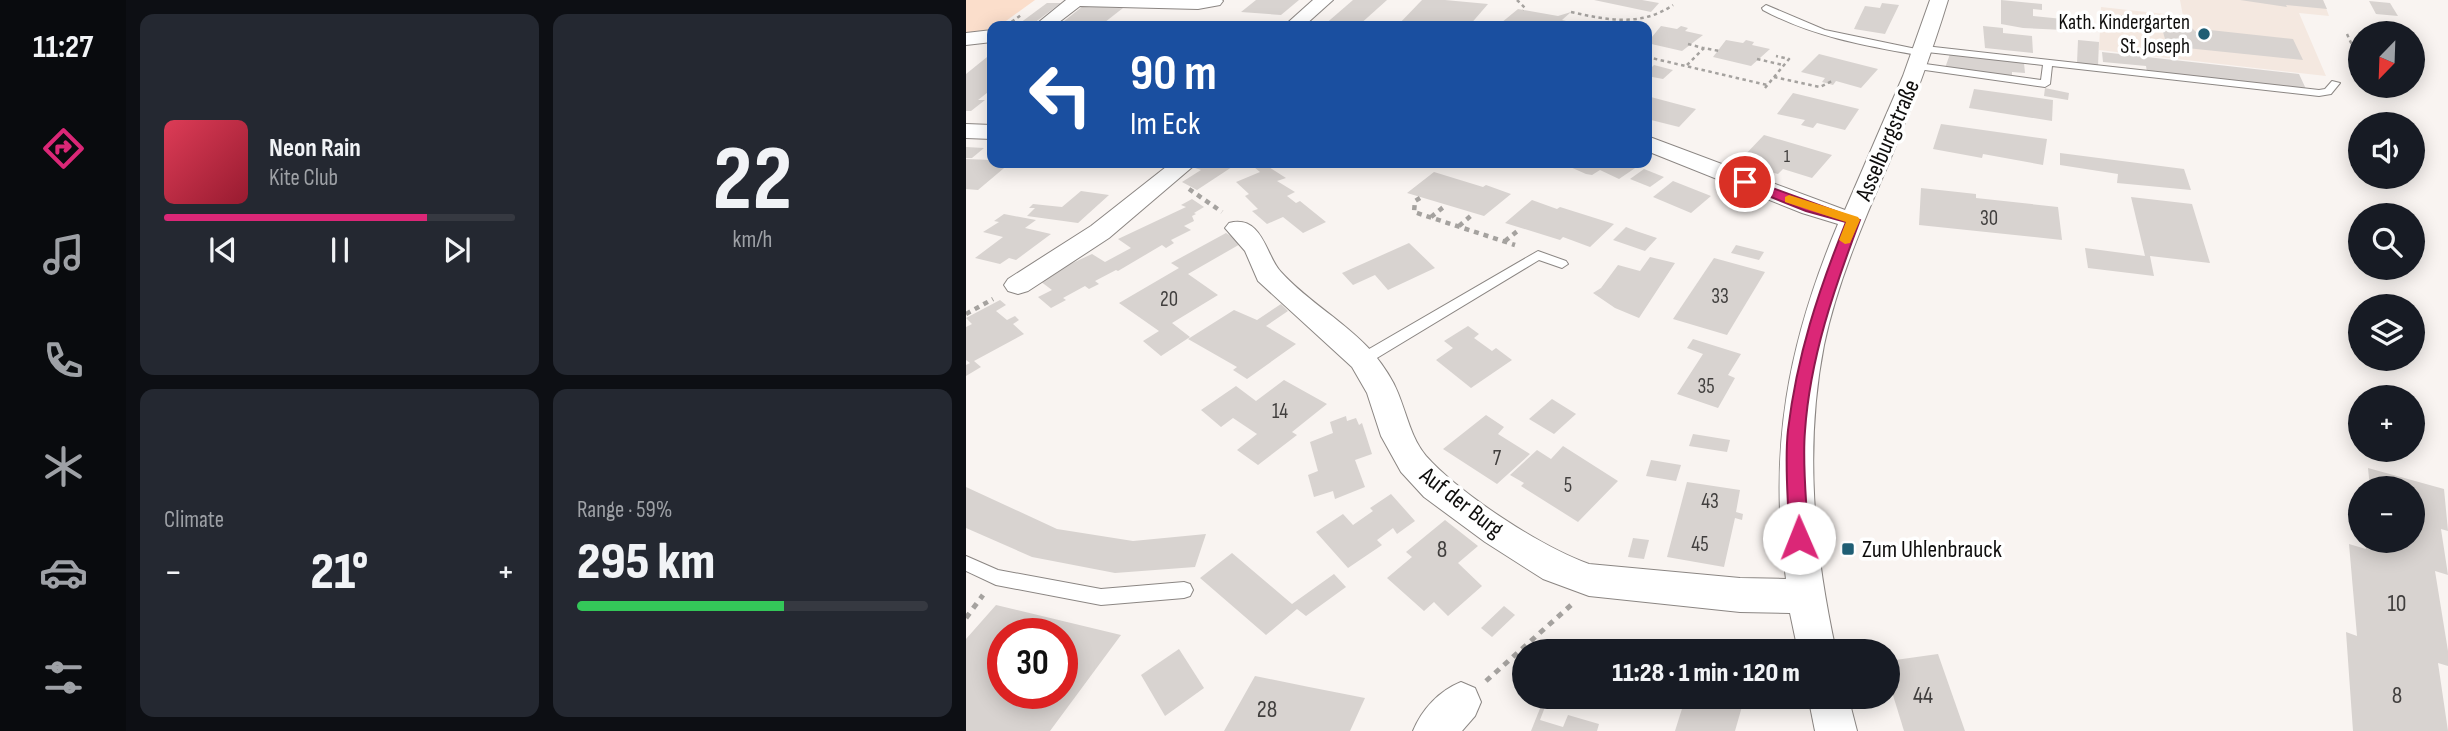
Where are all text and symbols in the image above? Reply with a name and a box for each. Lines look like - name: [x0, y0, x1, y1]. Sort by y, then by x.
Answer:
- place label: Kath. Kindergarten St. Joseph: [2059, 10, 2190, 59]
- north arrow: [2348, 21, 2426, 98]
- map controls: [2348, 21, 2425, 553]
- marker: Kath. Kindergarten St. Joseph: [2196, 26, 2212, 42]
- text: 11:27: [33, 28, 93, 67]
- text: 90 m: [1130, 45, 1217, 104]
- icon: left: [1015, 49, 1106, 140]
- street label: Asselburgstraße: [1849, 75, 1926, 206]
- text: Im Eck: [1130, 105, 1200, 144]
- button: sound: [2348, 112, 2425, 189]
- icon: directions: [39, 124, 88, 173]
- text: 22: [713, 126, 792, 235]
- text: Neon Rain: [269, 133, 361, 164]
- house number: 1: [1784, 146, 1791, 167]
- pin: [1715, 152, 1775, 212]
- icon: arrive: [1726, 163, 1764, 201]
- text: Kite Club: [269, 164, 338, 192]
- button: search: [2348, 203, 2425, 280]
- house number: 30: [1980, 206, 1998, 231]
- text: km/h: [733, 226, 772, 254]
- icon: music: [39, 230, 88, 279]
- icon: previous: [204, 231, 242, 269]
- icon: pause: [321, 231, 359, 269]
- icon: next: [438, 231, 476, 269]
- house number: 33: [1711, 284, 1729, 309]
- house number: 20: [1160, 287, 1178, 312]
- button: layers: [2348, 294, 2425, 371]
- icon: phone: [39, 336, 88, 385]
- house number: 35: [1697, 374, 1715, 399]
- button: +: [2348, 385, 2425, 462]
- house number: 14: [1272, 399, 1288, 424]
- icon: climate: [39, 442, 88, 491]
- house number: 7: [1493, 446, 1502, 471]
- street label: Auf der Burg: [1413, 460, 1509, 544]
- house number: 5: [1564, 473, 1572, 498]
- button: −: [2348, 476, 2425, 553]
- house number: 43: [1701, 489, 1719, 514]
- text: Range · 59%: [577, 496, 672, 524]
- position arrow: [1762, 501, 1836, 575]
- text: Climate: [164, 506, 224, 534]
- text: 295 km: [577, 531, 715, 594]
- house number: 45: [1691, 532, 1709, 557]
- house number: 8: [1437, 535, 1447, 564]
- place label: Zum Uhlenbrauck: [1862, 535, 2002, 564]
- text: 21°: [311, 541, 369, 604]
- marker: Zum Uhlenbrauck: [1840, 541, 1856, 557]
- icon: car: [39, 548, 88, 597]
- text: −: [164, 550, 183, 595]
- text: +: [496, 550, 515, 595]
- house number: 10: [2387, 589, 2407, 618]
- speed limit sign: 30: [987, 618, 1078, 709]
- icon: filters: [39, 653, 88, 702]
- text: 11:28 · 1 min · 120 m: [1612, 658, 1800, 689]
- house number: 44: [1913, 681, 1933, 710]
- house number: 8: [2392, 681, 2402, 710]
- house number: 28: [1257, 695, 1277, 724]

